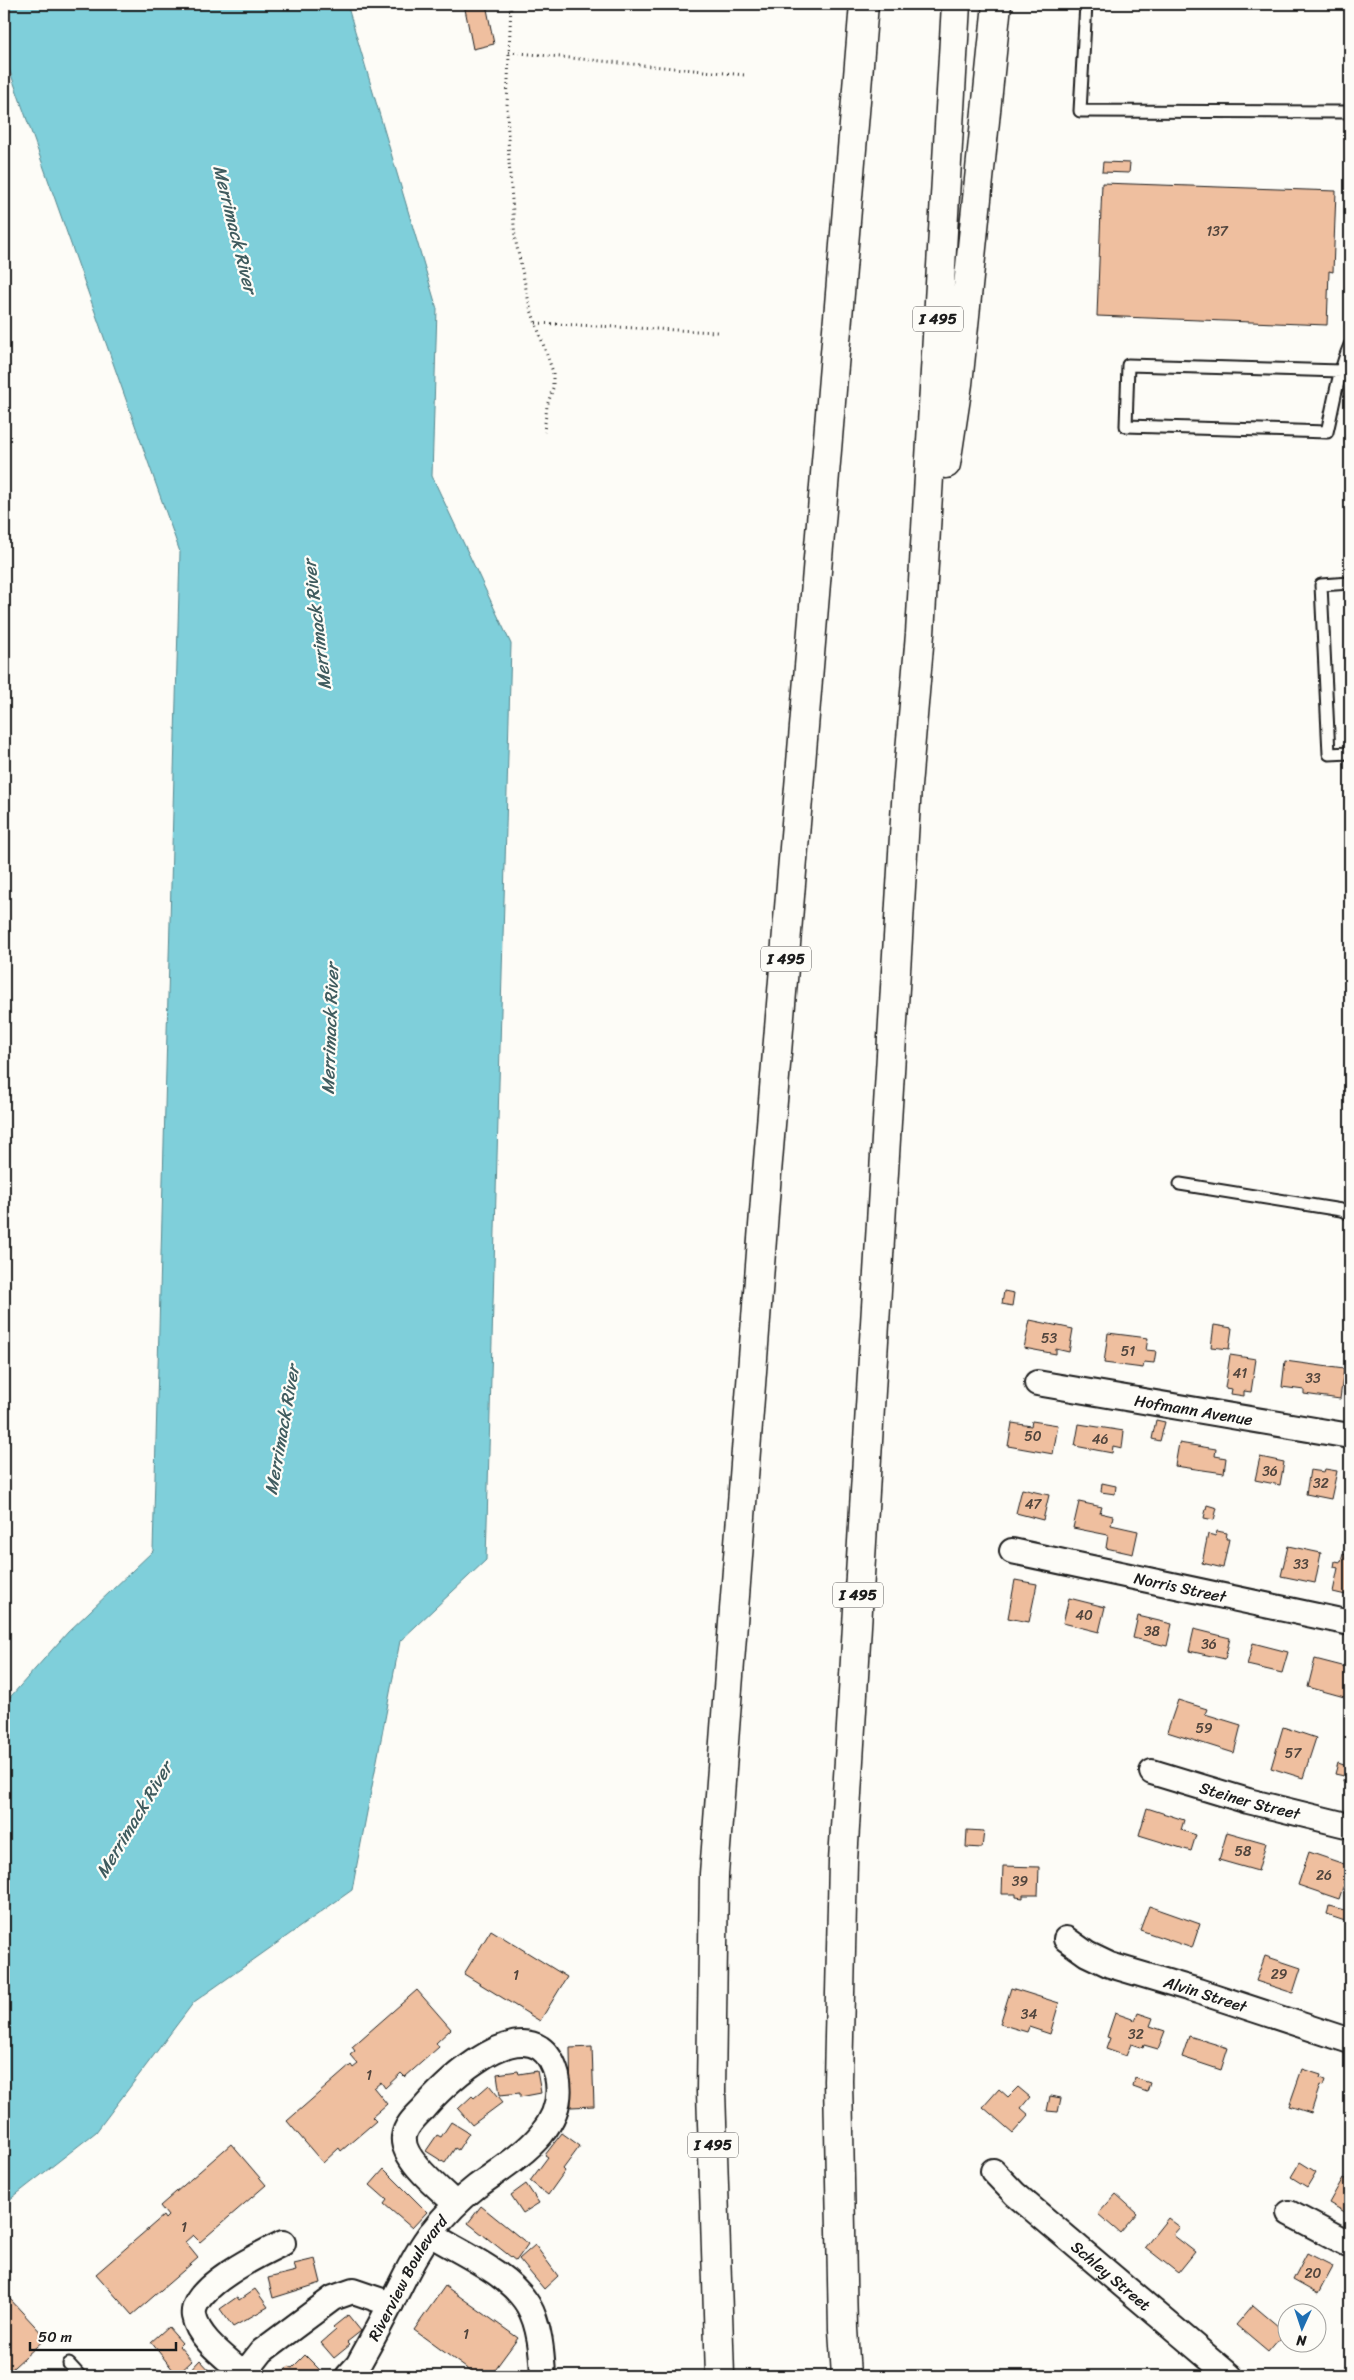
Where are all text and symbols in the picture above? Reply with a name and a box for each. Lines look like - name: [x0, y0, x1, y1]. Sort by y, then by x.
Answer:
- water label: Merrimack River: [204, 162, 267, 300]
- house number: 137: [1206, 219, 1229, 244]
- road number: I 495: [913, 306, 963, 332]
- water label: Merrimack River: [293, 555, 341, 692]
- road number: I 495: [761, 946, 811, 972]
- water label: Merrimack River: [312, 960, 348, 1095]
- house number: 53: [1041, 1326, 1057, 1351]
- house number: 51: [1121, 1339, 1135, 1364]
- water label: Merrimack River: [255, 1359, 310, 1497]
- house number: 41: [1233, 1361, 1247, 1386]
- house number: 33: [1305, 1366, 1321, 1391]
- street label: Hofmann Avenue: [1132, 1385, 1255, 1434]
- house number: 50: [1024, 1424, 1042, 1449]
- house number: 46: [1092, 1427, 1108, 1452]
- house number: 36: [1262, 1459, 1278, 1484]
- house number: 32: [1313, 1471, 1329, 1496]
- house number: 47: [1025, 1492, 1042, 1517]
- house number: 33: [1293, 1552, 1309, 1577]
- street label: Norris Street: [1131, 1563, 1230, 1611]
- road number: I 495: [833, 1582, 883, 1608]
- house number: 40: [1075, 1603, 1093, 1628]
- house number: 38: [1144, 1619, 1161, 1644]
- house number: 36: [1201, 1632, 1217, 1657]
- house number: 59: [1195, 1716, 1213, 1741]
- house number: 57: [1285, 1741, 1302, 1766]
- water label: Merrimack River: [87, 1753, 183, 1884]
- street label: Steiner Street: [1196, 1773, 1304, 1828]
- house number: 58: [1235, 1839, 1252, 1864]
- house number: 26: [1316, 1863, 1332, 1888]
- house number: 39: [1012, 1869, 1029, 1894]
- house number: 29: [1271, 1962, 1288, 1987]
- house number: 1: [513, 1963, 519, 1988]
- street label: Alvin Street: [1159, 1967, 1251, 2021]
- house number: 34: [1021, 2002, 1037, 2027]
- house number: 32: [1128, 2022, 1144, 2047]
- house number: 1: [366, 2063, 372, 2088]
- road number: I 495: [688, 2132, 738, 2158]
- street label: Riverview Boulevard: [359, 2207, 456, 2346]
- house number: 1: [181, 2215, 187, 2240]
- street label: Schley Street: [1064, 2233, 1158, 2318]
- house number: 20: [1305, 2261, 1322, 2286]
- north arrow: [1276, 2302, 1326, 2352]
- scale bar: [30, 2320, 176, 2352]
- house number: 1: [463, 2322, 469, 2347]
- text: 50 m: [38, 2324, 73, 2350]
- text: N: [1296, 2328, 1308, 2353]

